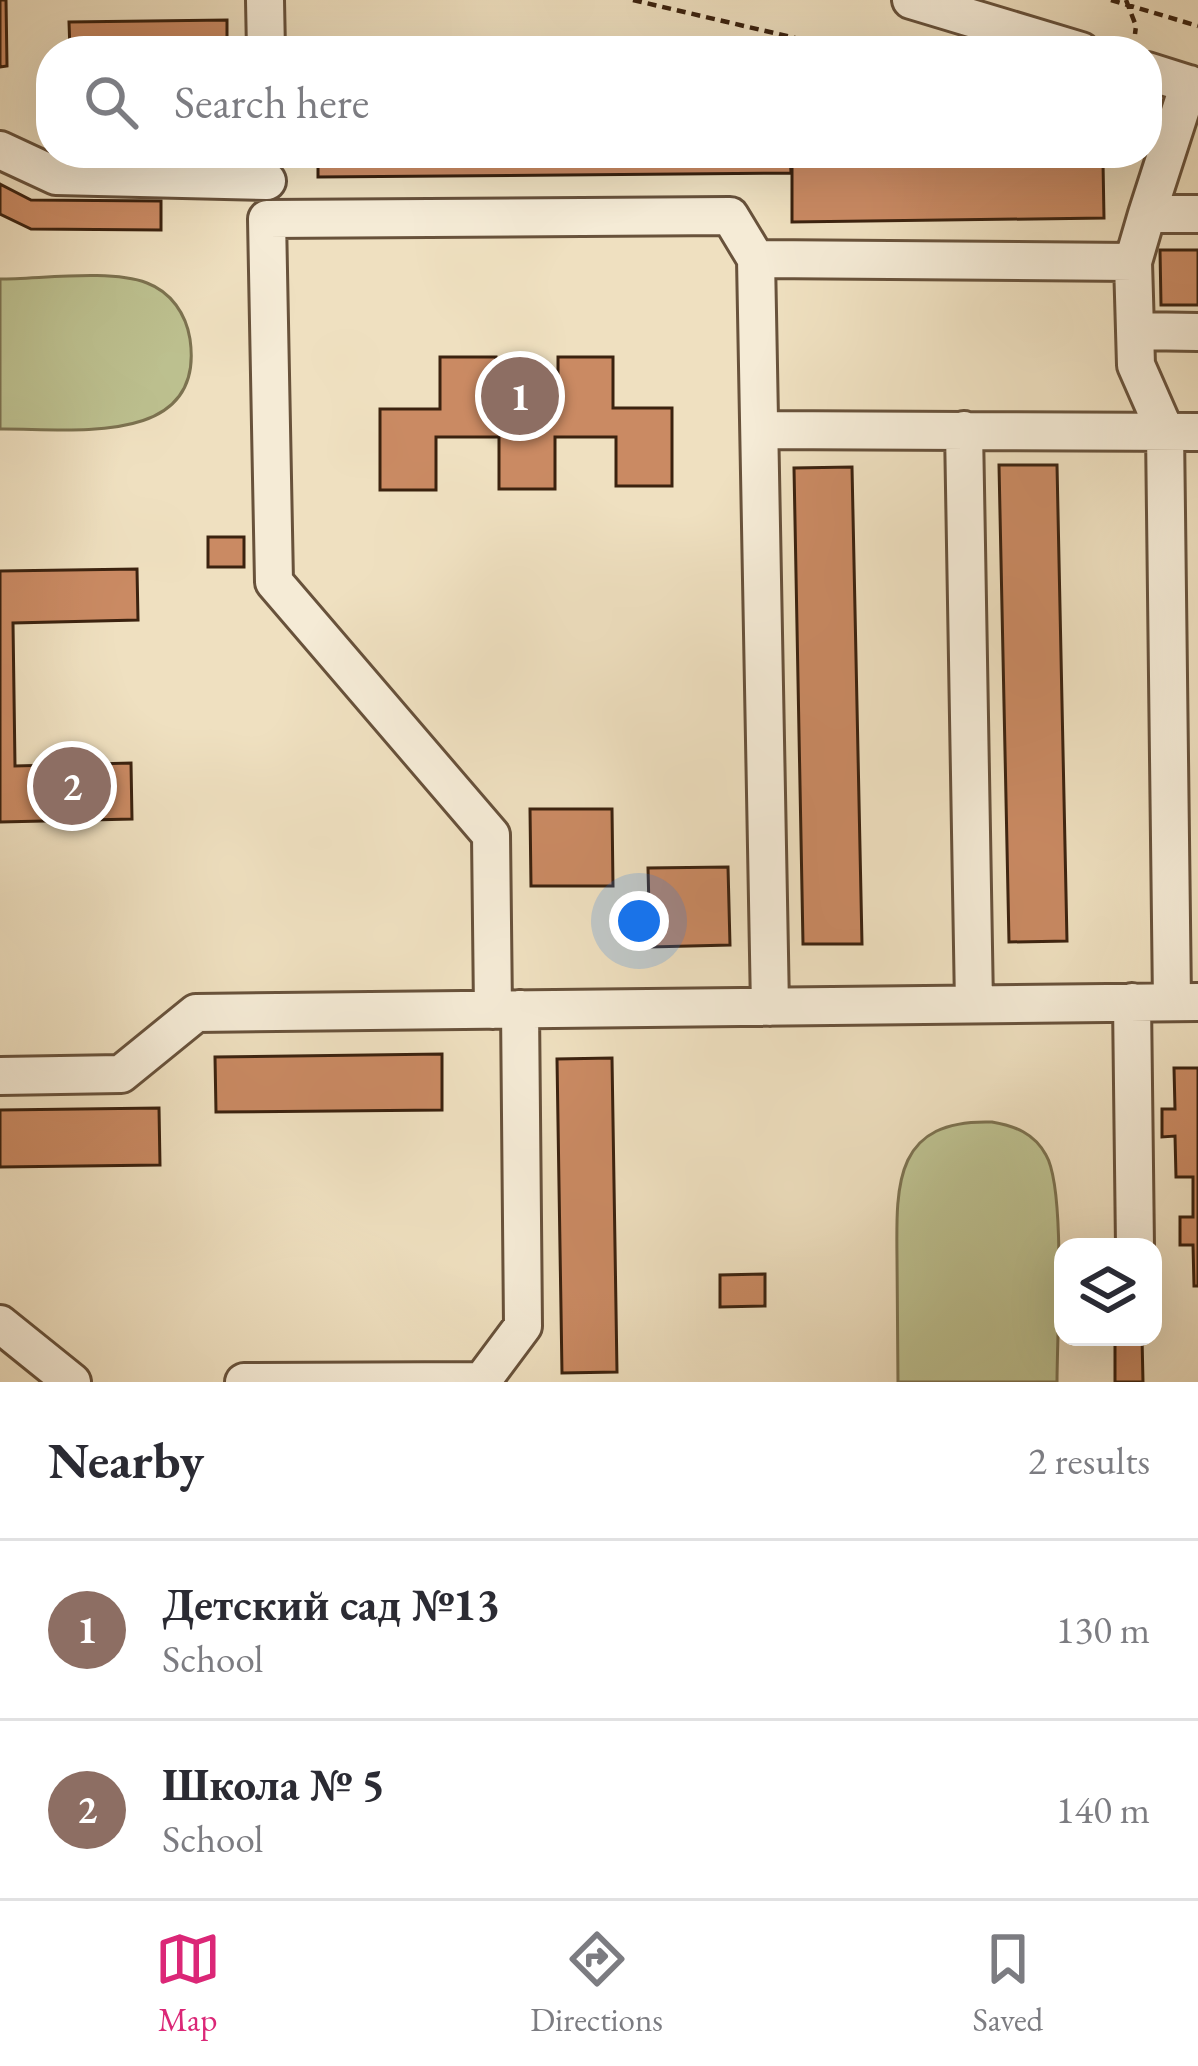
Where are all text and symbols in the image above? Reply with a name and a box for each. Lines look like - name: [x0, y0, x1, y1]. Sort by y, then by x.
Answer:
- search box: [36, 36, 1162, 168]
- icon: search: [78, 69, 144, 135]
- text: Search here: [174, 73, 369, 131]
- pin: 1: [481, 351, 559, 441]
- pin: 2: [33, 741, 111, 831]
- your location: [609, 891, 669, 951]
- map controls: [1054, 1238, 1162, 1346]
- button: layers: [1054, 1238, 1162, 1346]
- text: Nearby: [48, 1427, 204, 1493]
- text: 2 results: [1028, 1435, 1150, 1486]
- text: Детский сад №13: [162, 1575, 500, 1633]
- text: 1: [77, 1604, 97, 1655]
- text: 130 m: [1056, 1604, 1150, 1655]
- text: School: [162, 1633, 263, 1684]
- text: Школа № 5: [162, 1755, 385, 1813]
- text: 2: [77, 1784, 97, 1835]
- text: 140 m: [1056, 1784, 1150, 1835]
- text: School: [162, 1813, 263, 1864]
- tab: Map: [155, 1926, 221, 2041]
- tab: Directions: [530, 1926, 663, 2041]
- tab: Saved: [973, 1926, 1043, 2041]

